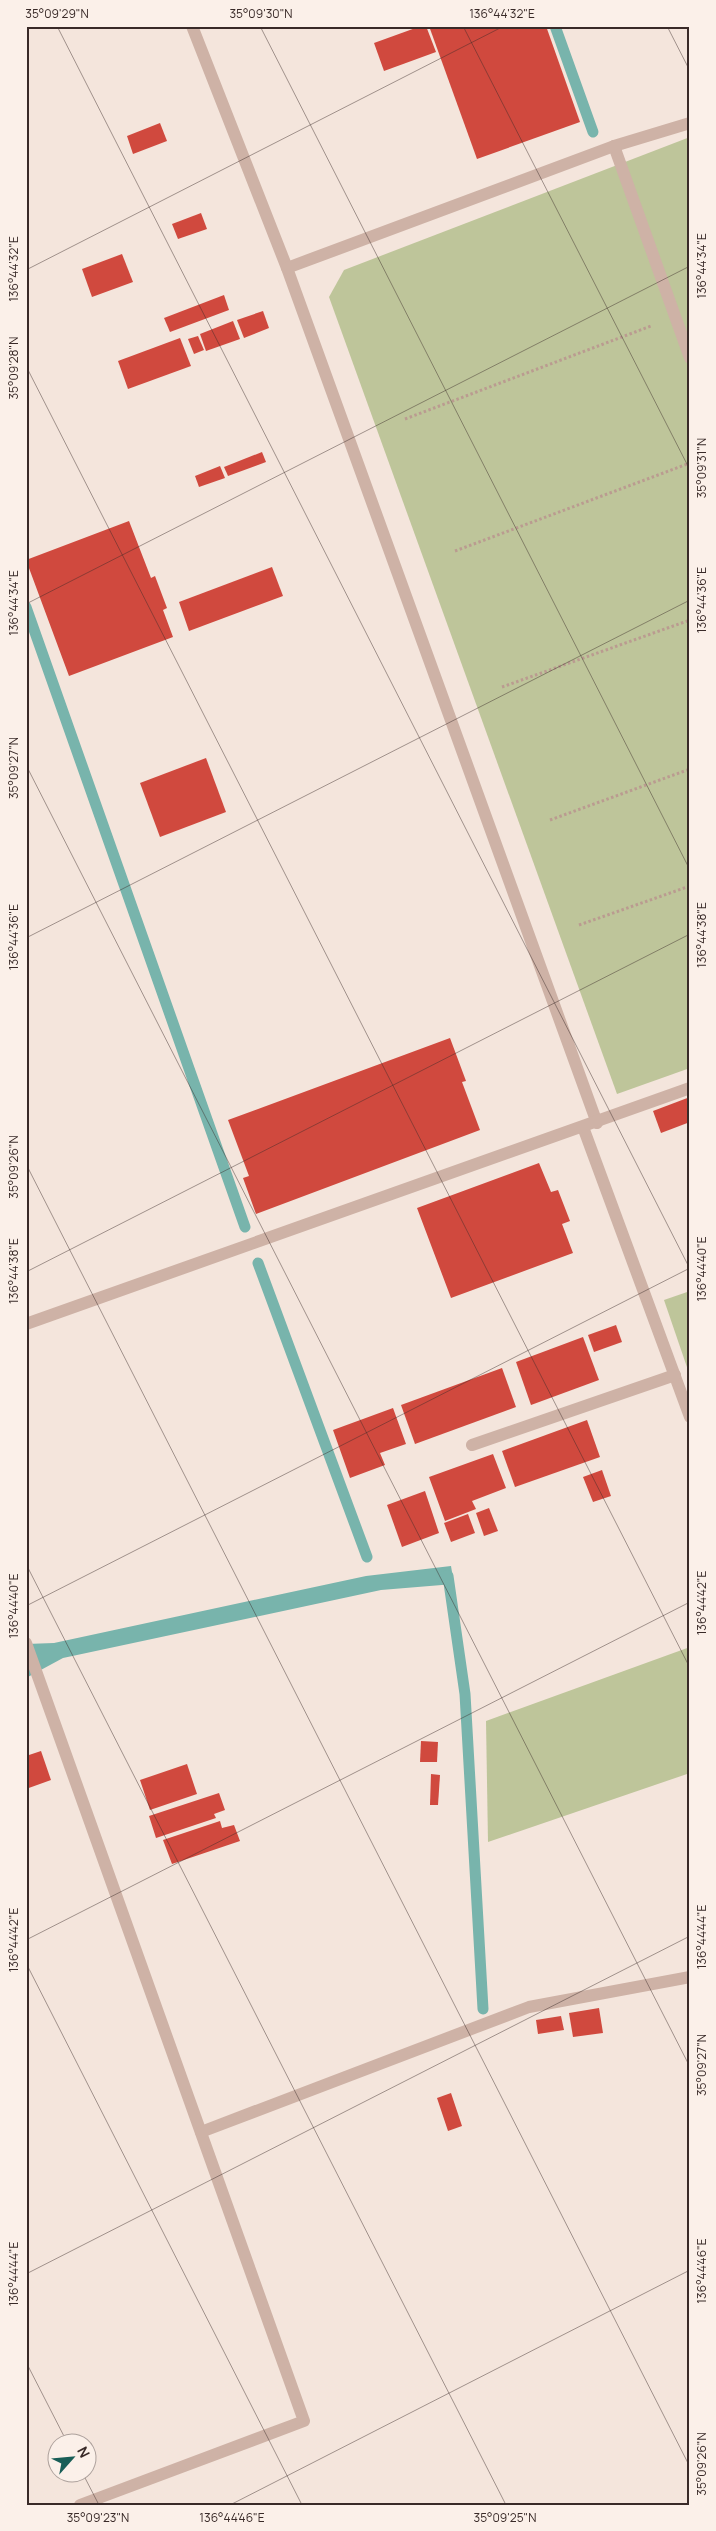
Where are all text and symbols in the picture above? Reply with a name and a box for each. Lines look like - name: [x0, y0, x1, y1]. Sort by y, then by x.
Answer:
- text: 35°09'29"N: [25, 5, 89, 22]
- text: 35°09'30"N: [229, 5, 293, 22]
- text: 136°44'32"E: [469, 5, 535, 22]
- text: 136°44'34"E: [693, 233, 710, 299]
- text: 136°44'32"E: [5, 236, 22, 302]
- text: 35°09'28"N: [5, 336, 22, 400]
- text: 35°09'31"N: [693, 438, 710, 498]
- text: 136°44'36"E: [693, 567, 710, 633]
- text: 136°44'34"E: [5, 570, 22, 636]
- text: 35°09'27"N: [5, 737, 22, 799]
- text: 136°44'38"E: [693, 902, 710, 968]
- text: 136°44'36"E: [5, 904, 22, 970]
- text: 35°09'26"N: [5, 1135, 22, 1199]
- text: 136°44'40"E: [693, 1236, 710, 1302]
- text: 136°44'38"E: [5, 1238, 22, 1304]
- text: 136°44'42"E: [693, 1571, 710, 1635]
- text: 136°44'40"E: [5, 1573, 22, 1639]
- text: 136°44'44"E: [693, 1905, 710, 1969]
- text: 136°44'42"E: [5, 1908, 22, 1972]
- text: 35°09'27"N: [693, 2034, 710, 2096]
- text: 136°44'46"E: [693, 2238, 710, 2304]
- text: 136°44'44"E: [5, 2242, 22, 2306]
- text: 35°09'26"N: [693, 2432, 710, 2496]
- north arrow: [48, 2434, 98, 2484]
- text: N: [73, 2443, 95, 2461]
- text: 35°09'23"N: [67, 2509, 129, 2526]
- text: 136°44'46"E: [199, 2509, 265, 2526]
- text: 35°09'25"N: [474, 2509, 536, 2526]

